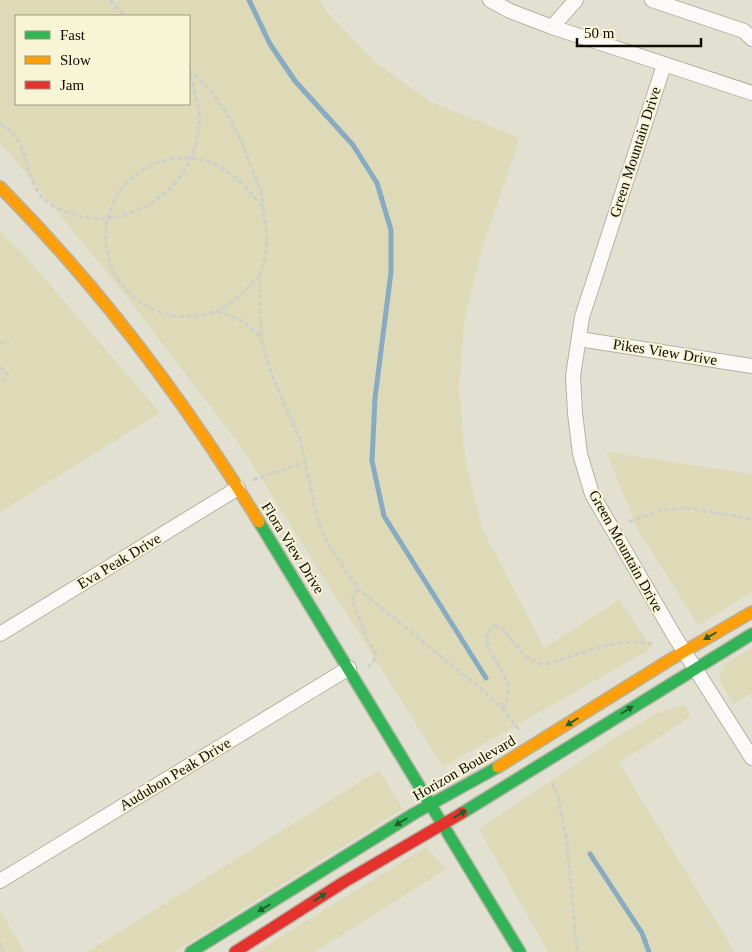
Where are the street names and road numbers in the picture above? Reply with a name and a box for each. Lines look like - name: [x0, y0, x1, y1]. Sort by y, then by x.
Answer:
- street label: Green Mountain Drive: [606, 84, 664, 219]
- street label: Pikes View Drive: [612, 336, 719, 368]
- street label: Green Mountain Drive: [586, 487, 666, 615]
- street label: Flora View Drive: [258, 499, 328, 597]
- street label: Eva Peak Drive: [75, 530, 164, 592]
- street label: Horizon Boulevard: [410, 732, 518, 804]
- street label: Audubon Peak Drive: [117, 734, 234, 813]

